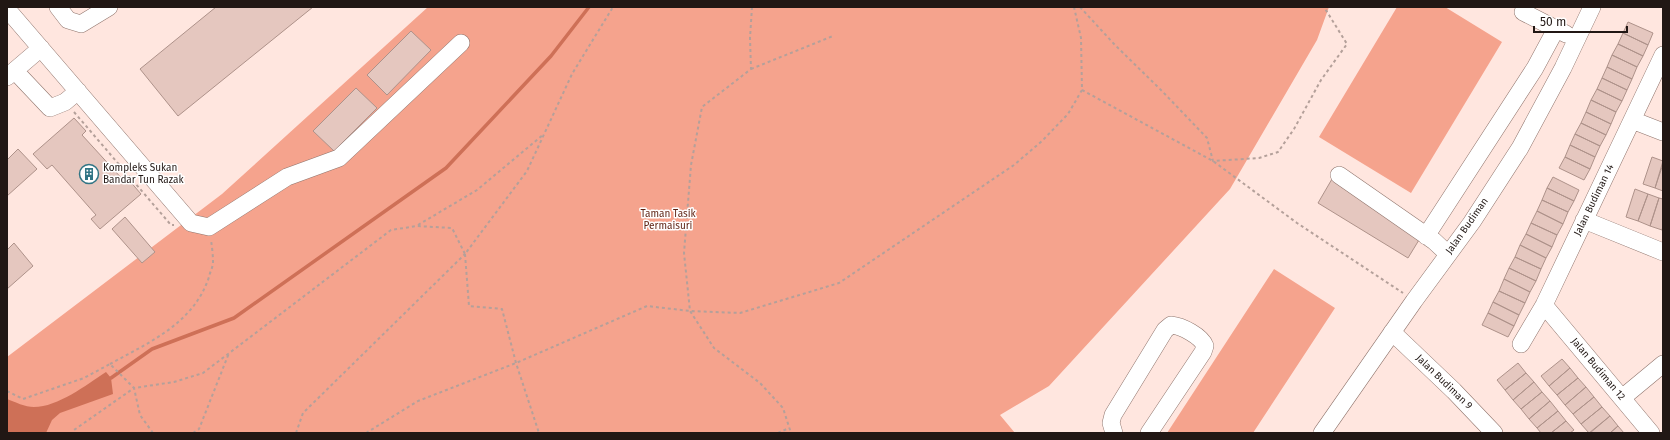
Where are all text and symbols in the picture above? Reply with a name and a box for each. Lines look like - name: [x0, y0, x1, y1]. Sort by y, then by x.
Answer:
- scale bar: [1534, 8, 1627, 34]
- text: 50 m: [1540, 15, 1566, 29]
- place label: Kompleks Sukan Bandar Tun Razak: [103, 162, 184, 186]
- street label: Jalan Budiman 14: [1571, 162, 1617, 238]
- building icon: Kompleks Sukan Bandar Tun Razak: [78, 163, 100, 185]
- street label: Jalan Budiman: [1443, 196, 1491, 256]
- park label: Taman Tasik Permaisuri: [640, 208, 697, 232]
- street label: Jalan Budiman 12: [1568, 335, 1628, 403]
- street label: Jalan Budiman 9: [1413, 352, 1475, 412]

